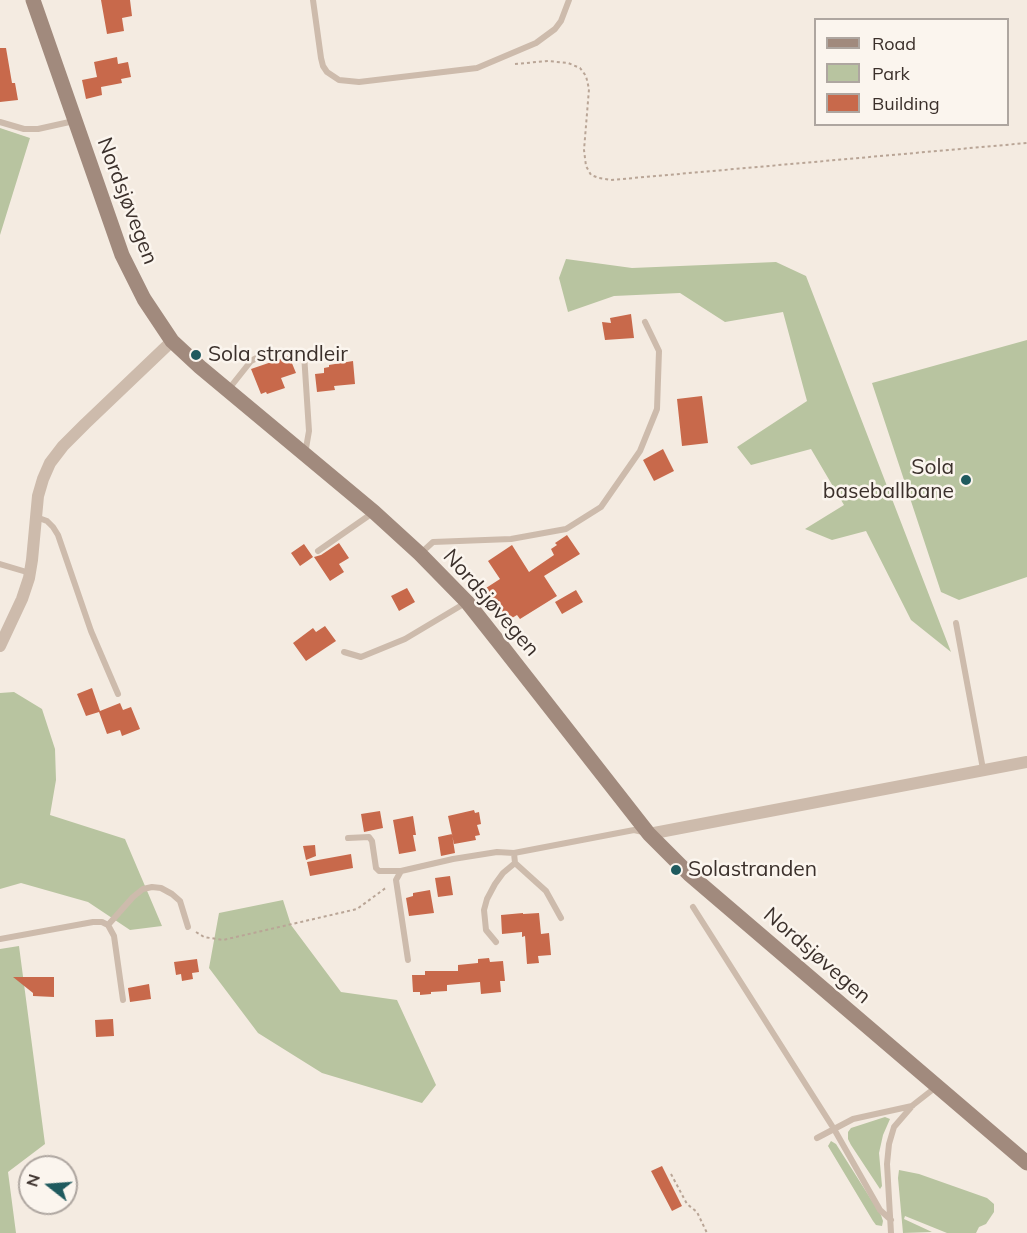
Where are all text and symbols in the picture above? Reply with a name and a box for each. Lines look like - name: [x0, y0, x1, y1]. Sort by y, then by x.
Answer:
- legend: [814, 18, 1009, 126]
- text: Road: [872, 32, 916, 55]
- text: Park: [872, 62, 910, 85]
- text: Building: [872, 92, 940, 115]
- street label: Nordsjøvegen: [91, 134, 163, 268]
- place label: Sola strandleir: [208, 342, 348, 368]
- marker: Sola strandleir: [189, 348, 203, 362]
- place label: Sola baseballbane: [823, 455, 954, 505]
- marker: Sola baseballbane: [959, 473, 973, 487]
- street label: Nordsjøvegen: [438, 544, 544, 662]
- place label: Solastranden: [688, 857, 817, 883]
- marker: Solastranden: [669, 863, 683, 877]
- street label: Nordsjøvegen: [758, 903, 876, 1009]
- north arrow: [18, 1155, 78, 1215]
- text: N: [21, 1172, 44, 1189]

